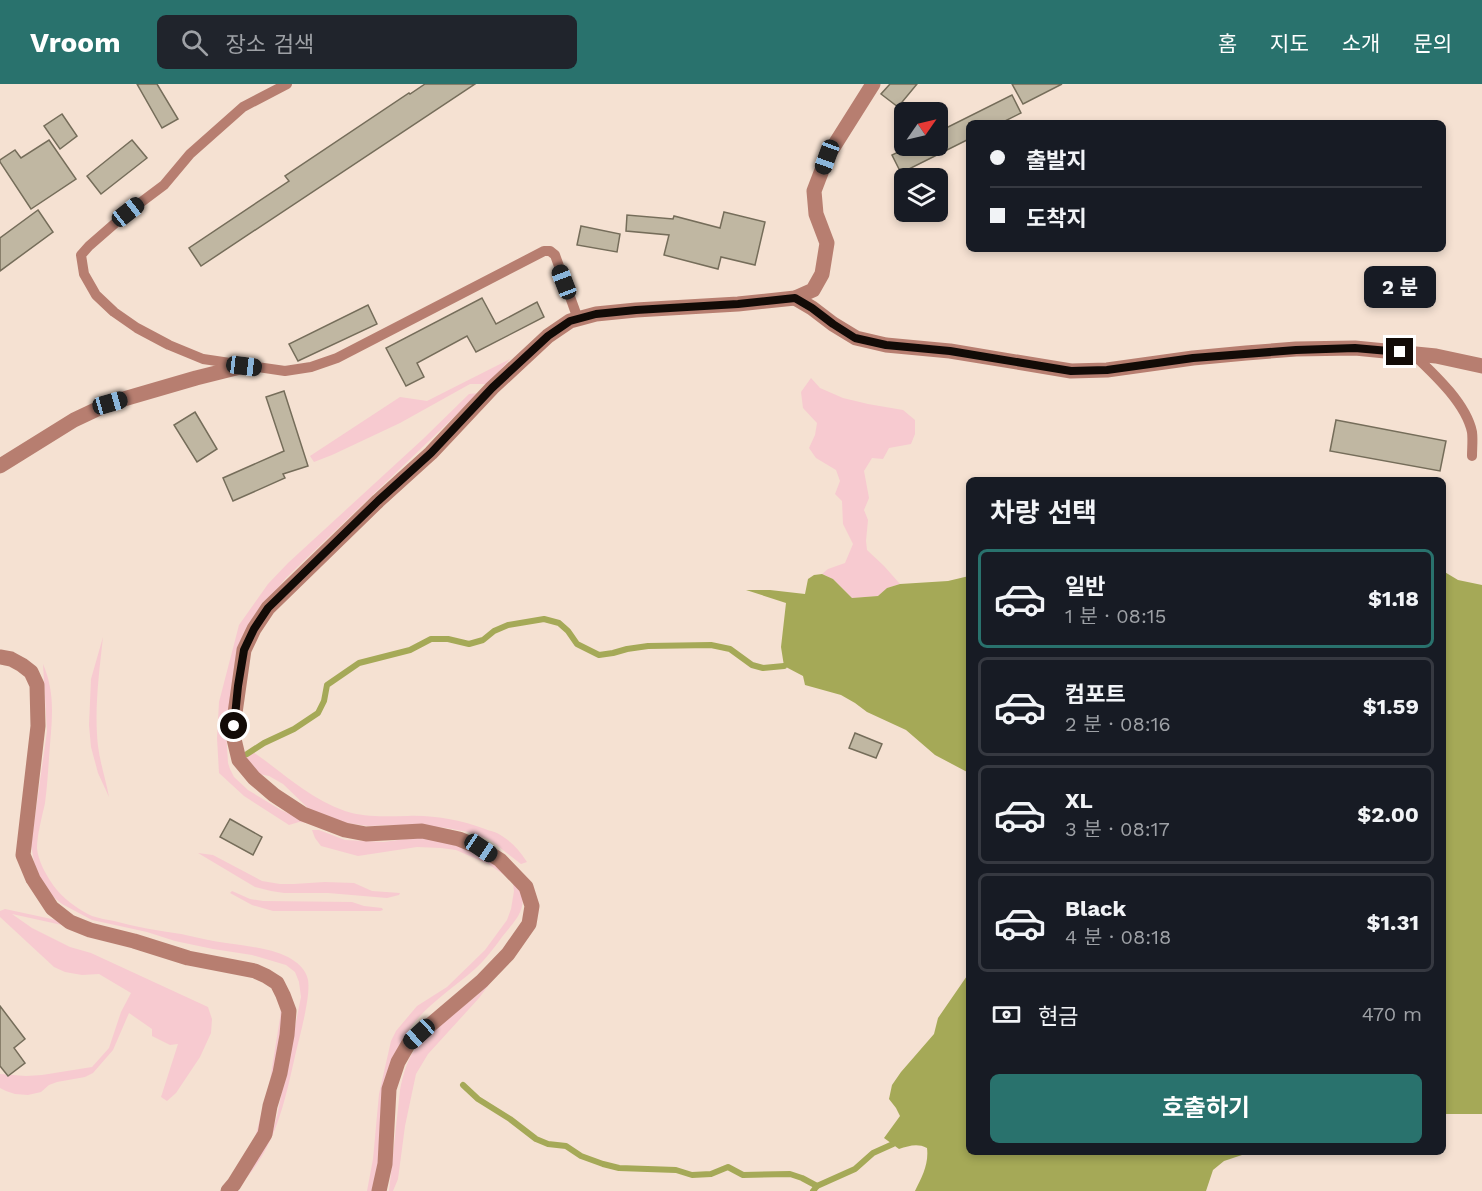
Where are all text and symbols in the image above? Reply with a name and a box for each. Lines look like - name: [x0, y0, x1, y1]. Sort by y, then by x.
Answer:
- search box: [157, 15, 577, 69]
- text: Vroom: [30, 26, 121, 59]
- icon: search: [178, 26, 211, 59]
- text: 홈: [1218, 31, 1237, 56]
- text: 지도: [1270, 31, 1309, 56]
- text: 소개: [1342, 31, 1380, 56]
- text: 문의: [1413, 31, 1452, 56]
- text: 장소 검색: [226, 32, 314, 57]
- north arrow: [894, 102, 948, 156]
- map controls: [894, 102, 948, 222]
- car: [812, 137, 842, 177]
- text: 출발지: [1026, 148, 1087, 173]
- button: layers: [894, 168, 948, 222]
- car: [108, 194, 148, 230]
- text: 도착지: [1026, 206, 1087, 231]
- car: [549, 262, 579, 302]
- callout: 2 분: [1364, 265, 1436, 307]
- text: 2 분: [1382, 275, 1418, 299]
- route end: [1386, 338, 1413, 365]
- car: [225, 355, 263, 377]
- car: [90, 389, 130, 417]
- text: 차량 선택: [990, 497, 1097, 529]
- icon: car: [993, 572, 1047, 626]
- text: 일반: [1065, 574, 1105, 599]
- text: $1.18: [1368, 586, 1419, 611]
- text: 1 분 · 08:15: [1065, 604, 1166, 628]
- icon: car: [993, 680, 1047, 734]
- text: 컴포트: [1065, 682, 1126, 707]
- text: $1.59: [1363, 694, 1419, 719]
- route start: [220, 712, 247, 739]
- text: 2 분 · 08:16: [1065, 712, 1171, 736]
- icon: car: [993, 788, 1047, 842]
- text: XL: [1065, 788, 1093, 813]
- text: $2.00: [1357, 802, 1419, 827]
- text: 3 분 · 08:17: [1065, 817, 1170, 841]
- car: [461, 830, 501, 866]
- icon: car: [993, 896, 1047, 950]
- text: Black: [1065, 896, 1126, 921]
- text: $1.31: [1367, 910, 1419, 935]
- text: 4 분 · 08:18: [1065, 925, 1171, 949]
- icon: cash: [990, 998, 1023, 1031]
- text: 470 m: [1362, 1002, 1422, 1026]
- text: 현금: [1038, 1004, 1078, 1029]
- car: [400, 1015, 438, 1053]
- button: 호출하기: [990, 1074, 1422, 1143]

